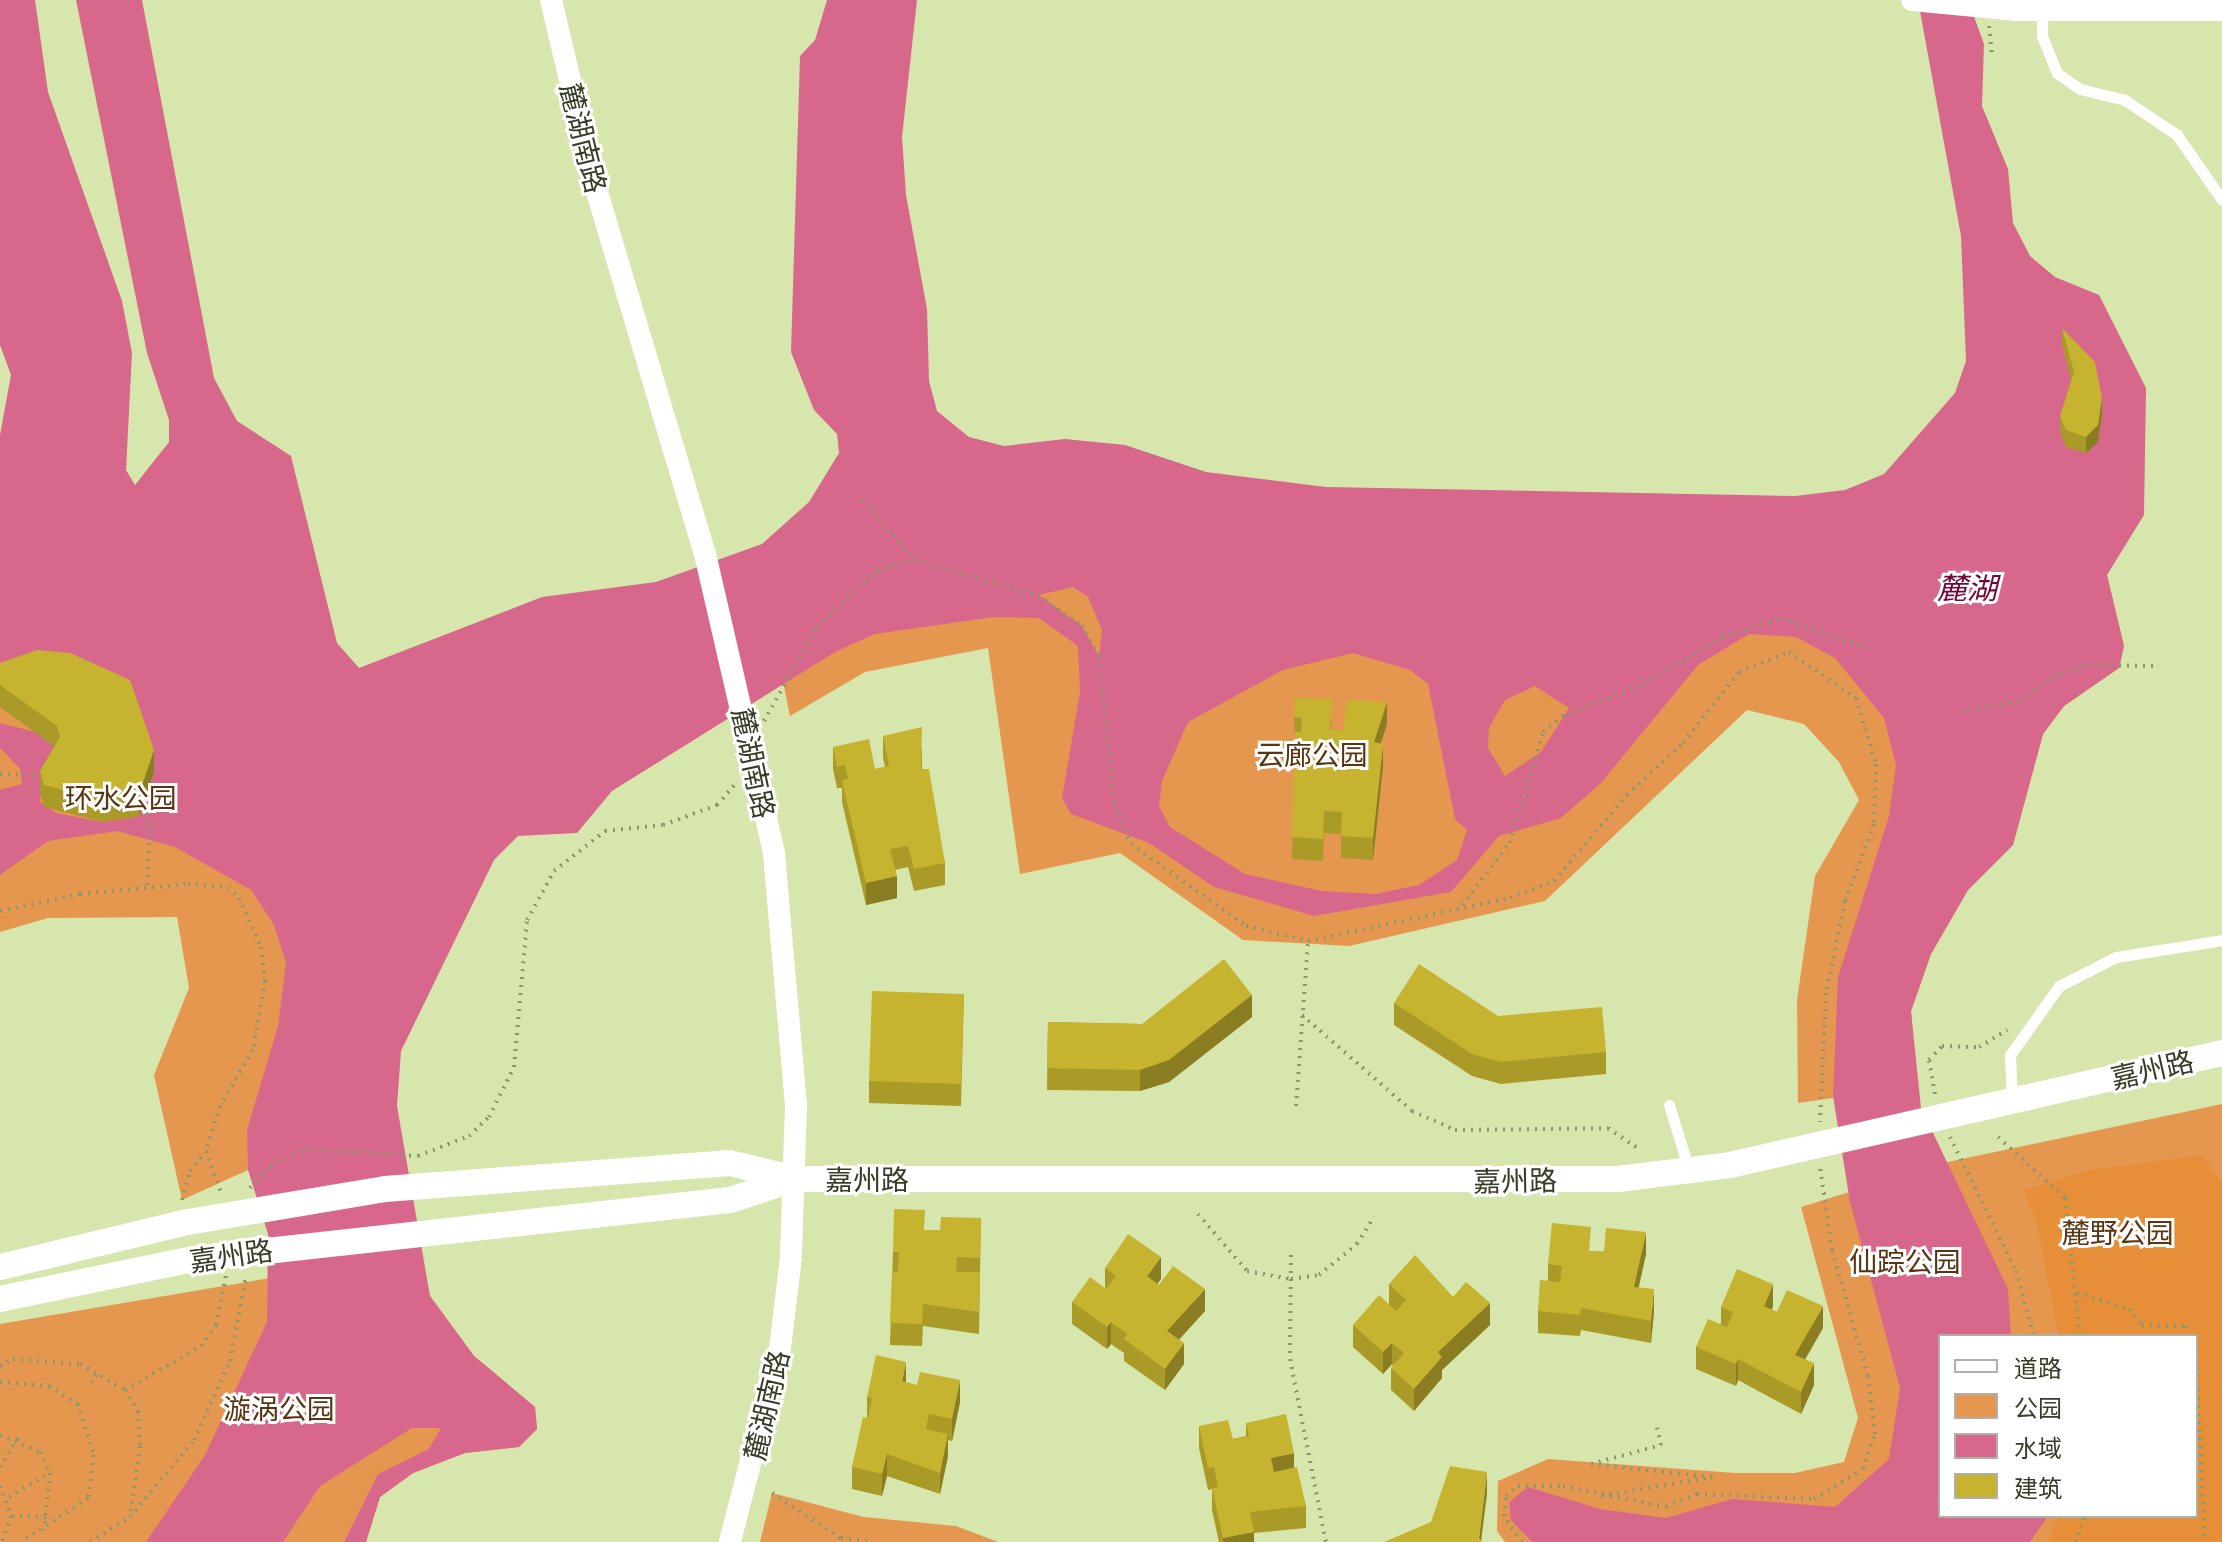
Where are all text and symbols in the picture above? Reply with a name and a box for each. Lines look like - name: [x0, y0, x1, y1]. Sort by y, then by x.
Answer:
- street label: 麓湖南路: [554, 80, 614, 196]
- water label: 麓湖: [1937, 570, 1997, 606]
- street label: 麓湖南路: [726, 705, 782, 821]
- park label: 云廊公园: [1256, 737, 1368, 771]
- park label: 环水公园: [65, 780, 177, 814]
- street label: 嘉州路: [2107, 1043, 2197, 1095]
- street label: 嘉州路: [825, 1162, 909, 1196]
- street label: 嘉州路: [1473, 1162, 1557, 1198]
- park label: 麓野公园: [2062, 1215, 2174, 1249]
- street label: 嘉州路: [187, 1233, 275, 1277]
- park label: 仙踪公园: [1849, 1244, 1961, 1278]
- legend: [1938, 1334, 2198, 1518]
- street label: 麓湖南路: [737, 1347, 795, 1463]
- text: 道路: [2014, 1351, 2062, 1384]
- park label: 漩涡公园: [223, 1391, 335, 1425]
- text: 公园: [2014, 1391, 2062, 1424]
- text: 水域: [2014, 1431, 2062, 1464]
- text: 建筑: [2014, 1471, 2062, 1504]

